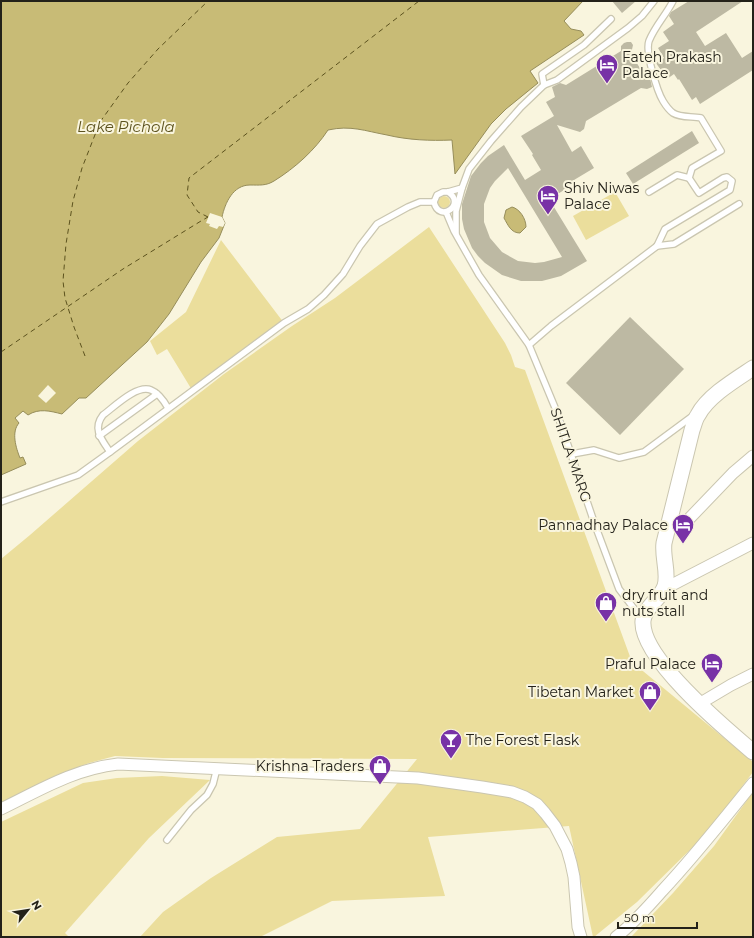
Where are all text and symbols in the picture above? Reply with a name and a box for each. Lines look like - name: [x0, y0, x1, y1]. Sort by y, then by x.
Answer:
- place label: Fateh Prakash Palace: [622, 48, 722, 82]
- hotel icon: Fateh Prakash Palace: [594, 52, 620, 85]
- water label: Lake Pichola: [77, 117, 175, 136]
- place label: Shiv Niwas Palace: [564, 179, 640, 213]
- hotel icon: Shiv Niwas Palace: [535, 183, 561, 216]
- street label: SHITLA MARG: [546, 405, 596, 505]
- hotel icon: Pannadhay Palace: [670, 512, 696, 545]
- place label: Pannadhay Palace: [538, 516, 668, 534]
- place label: dry fruit and nuts stall: [622, 586, 708, 620]
- shop icon: dry fruit and nuts stall: [593, 590, 619, 623]
- hotel icon: Praful Palace: [699, 651, 725, 684]
- place label: Praful Palace: [605, 655, 696, 673]
- shop icon: Tibetan Market: [637, 679, 663, 712]
- place label: Tibetan Market: [528, 683, 634, 701]
- bar icon: The Forest Flask: [438, 727, 464, 760]
- place label: The Forest Flask: [466, 731, 580, 749]
- shop icon: Krishna Traders: [367, 753, 393, 786]
- place label: Krishna Traders: [256, 757, 364, 775]
- north arrow: [8, 890, 48, 930]
- text: N: [28, 898, 45, 912]
- scale bar: [618, 904, 697, 930]
- text: 50 m: [624, 910, 655, 925]

